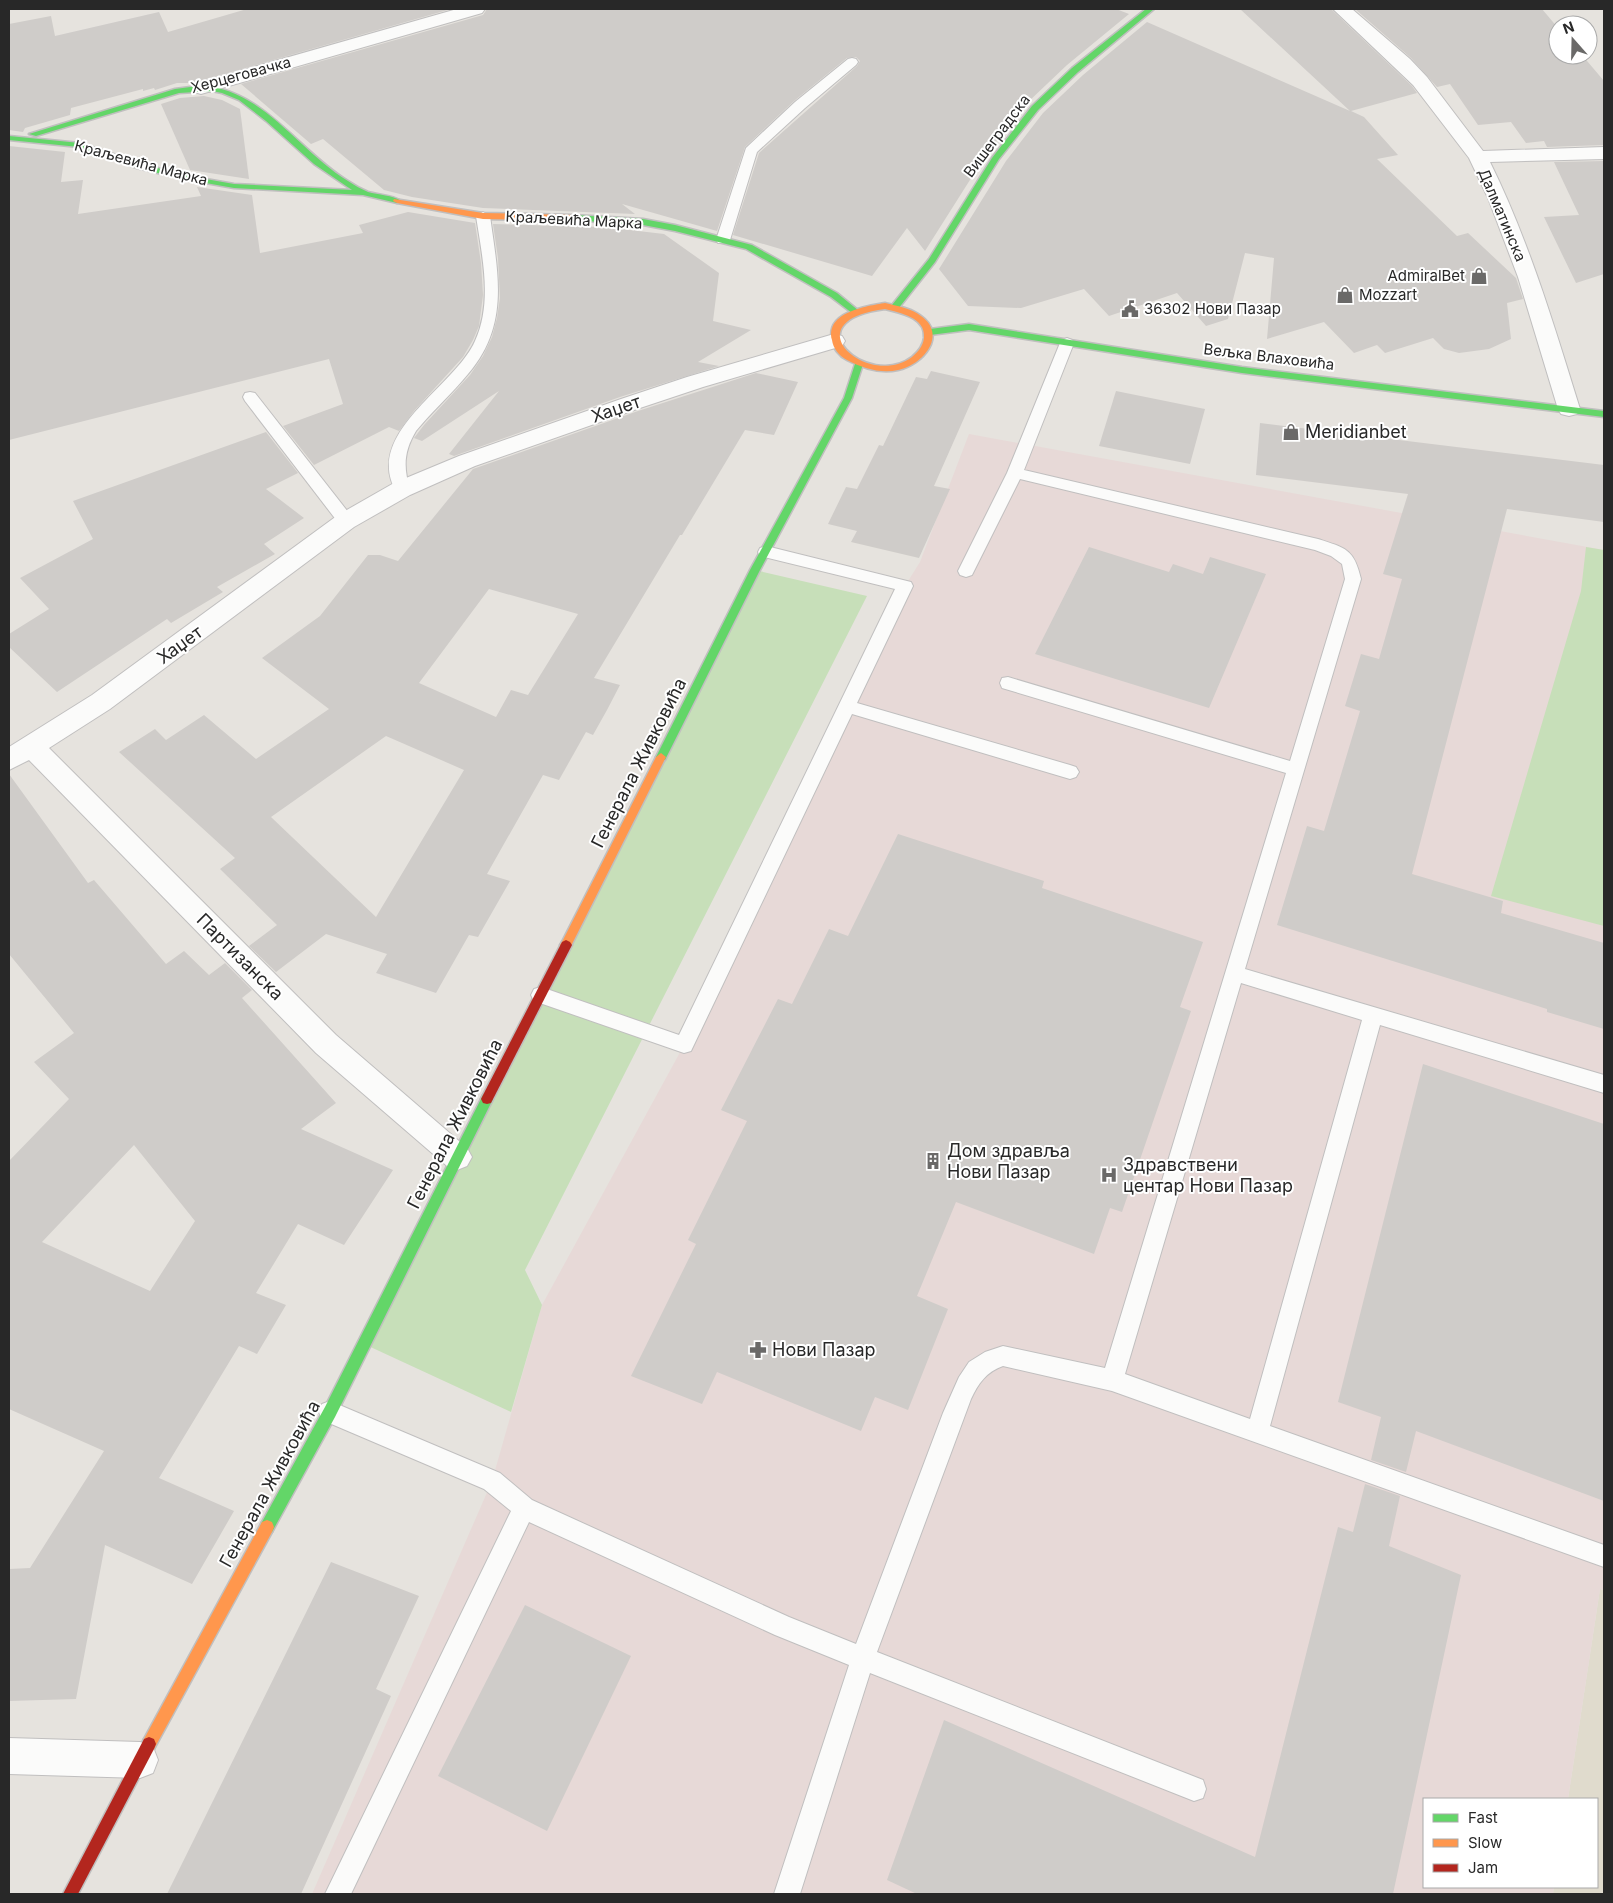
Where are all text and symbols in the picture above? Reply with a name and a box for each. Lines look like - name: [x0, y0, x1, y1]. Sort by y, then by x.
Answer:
- north arrow: [1548, 15, 1598, 65]
- text: N: [1560, 18, 1576, 37]
- street label: Херцеговачка: [189, 52, 293, 97]
- street label: Вишеградска: [959, 91, 1034, 181]
- street label: Краљевића Марка: [72, 136, 210, 189]
- street label: Далматинска: [1474, 165, 1531, 264]
- street label: Краљевића Марка: [505, 206, 643, 233]
- place label: AdmiralBet: [1388, 266, 1465, 285]
- shop icon: AdmiralBet: [1469, 266, 1489, 286]
- shop icon: Mozzart: [1335, 285, 1355, 305]
- place label: Mozzart: [1359, 285, 1417, 304]
- public building icon: 36302 Нови Пазар: [1120, 299, 1140, 319]
- place label: 36302 Нови Пазар: [1144, 299, 1281, 318]
- street label: Вељка Влаховића: [1203, 339, 1336, 374]
- street label: Хаџет: [588, 390, 644, 427]
- place label: Meridianbet: [1305, 421, 1407, 442]
- shop icon: Meridianbet: [1281, 422, 1301, 442]
- street label: Хаџет: [153, 621, 207, 668]
- street label: Генерала Живковића: [587, 675, 690, 851]
- street label: Партизанска: [193, 909, 288, 1004]
- street label: Генерала Живковића: [403, 1036, 506, 1212]
- place label: Дом здравља Нови Пазар: [947, 1140, 1070, 1182]
- building icon: Дом здравља Нови Пазар: [923, 1151, 943, 1171]
- place label: Здравствени центар Нови Пазар: [1123, 1154, 1293, 1196]
- hospital icon: Здравствени центар Нови Пазар: [1099, 1165, 1119, 1185]
- place label: Нови Пазар: [772, 1339, 876, 1360]
- pharmacy icon: Нови Пазар: [748, 1340, 768, 1360]
- street label: Генерала Живковића: [215, 1397, 324, 1571]
- legend: [1423, 1798, 1598, 1888]
- text: Fast: [1468, 1808, 1498, 1827]
- text: Slow: [1468, 1833, 1502, 1852]
- text: Jam: [1468, 1858, 1498, 1877]

